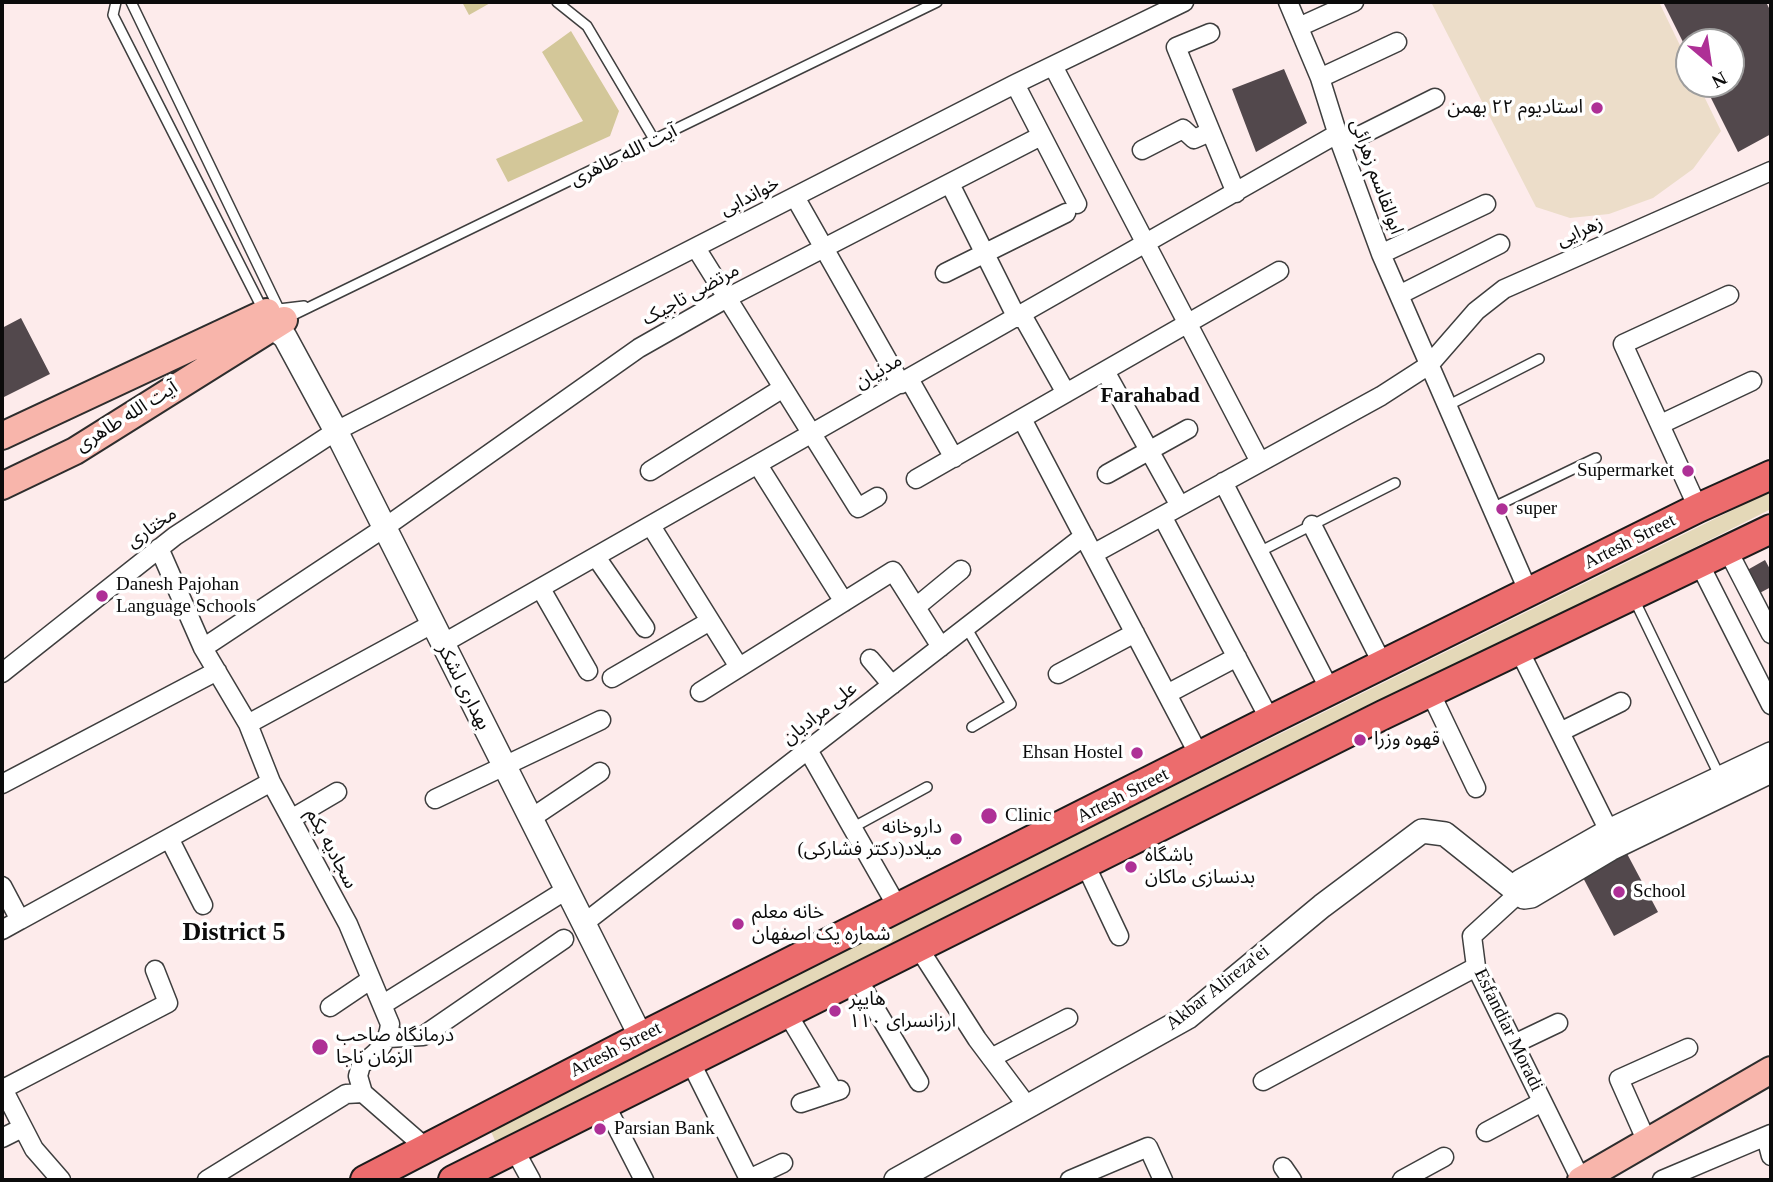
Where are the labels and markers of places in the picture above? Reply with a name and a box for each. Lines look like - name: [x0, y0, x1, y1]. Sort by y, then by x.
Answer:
- place label: استادیوم ۲۲ بهمن: [1447, 97, 1583, 119]
- marker: استادیوم ۲۲ بهمن: [1589, 100, 1605, 116]
- place label: Supermarket: [1577, 460, 1674, 482]
- marker: Supermarket: [1680, 463, 1696, 479]
- place label: super: [1516, 498, 1557, 520]
- marker: super: [1494, 501, 1510, 517]
- place label: Danesh Pajohan Language Schools: [116, 574, 256, 618]
- marker: Danesh Pajohan Language Schools: [94, 588, 110, 604]
- place label: قهوه وزرا: [1374, 729, 1440, 751]
- marker: قهوه وزرا: [1352, 732, 1368, 748]
- place label: Ehsan Hostel: [1022, 742, 1123, 764]
- marker: Ehsan Hostel: [1129, 745, 1145, 761]
- place label: Clinic: [1005, 805, 1051, 827]
- marker: Clinic: [979, 806, 999, 826]
- place label: داروخانه میلاد(دکتر فشارکی): [797, 817, 942, 861]
- marker: داروخانه میلاد(دکتر فشارکی): [948, 831, 964, 847]
- place label: باشگاه بدنسازی ماکان: [1145, 845, 1255, 889]
- marker: باشگاه بدنسازی ماکان: [1123, 859, 1139, 875]
- place label: School: [1633, 881, 1686, 903]
- marker: School: [1611, 884, 1627, 900]
- place label: خانه معلم شماره یک اصفهان: [752, 902, 890, 946]
- marker: خانه معلم شماره یک اصفهان: [730, 916, 746, 932]
- place label: هایپر ارزانسرای ۱۱۰: [849, 989, 956, 1033]
- marker: هایپر ارزانسرای ۱۱۰: [827, 1003, 843, 1019]
- place label: درمانگاه صاحب الزمان ناجا: [336, 1025, 454, 1069]
- marker: درمانگاه صاحب الزمان ناجا: [310, 1037, 330, 1057]
- place label: Parsian Bank: [614, 1118, 715, 1140]
- marker: Parsian Bank: [592, 1121, 608, 1137]

